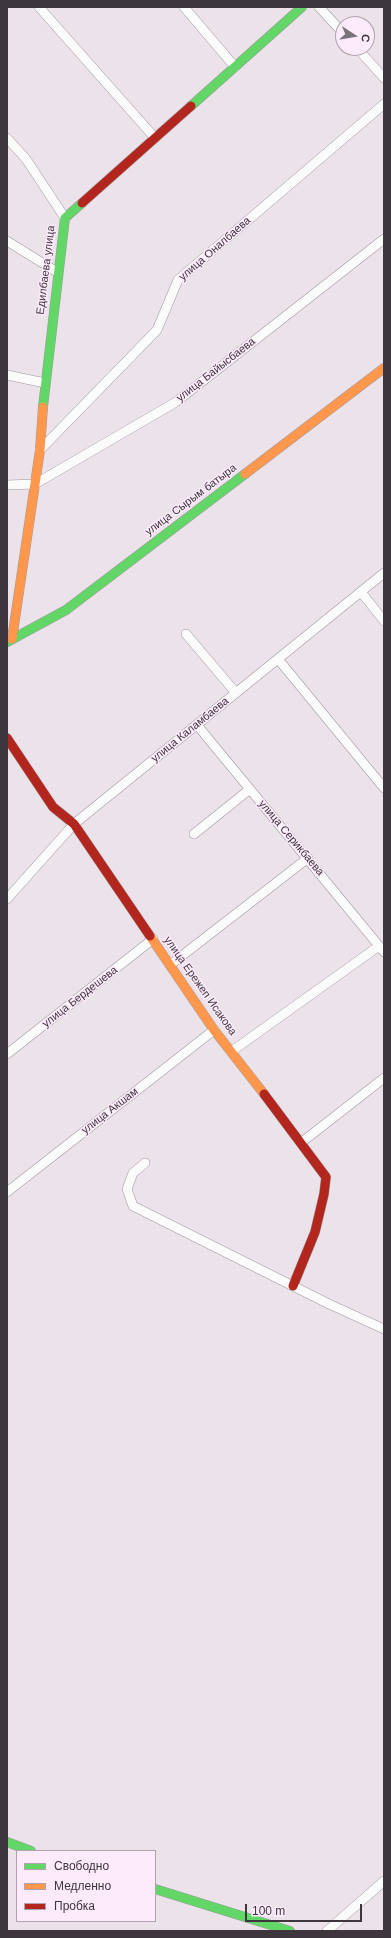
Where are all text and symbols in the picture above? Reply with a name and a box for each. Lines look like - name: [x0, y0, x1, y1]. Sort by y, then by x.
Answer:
- north arrow: [335, 16, 375, 56]
- text: С: [359, 33, 372, 43]
- street label: улица Оналбаева: [176, 214, 254, 284]
- street label: Едилбаева улица: [34, 225, 58, 315]
- street label: улица Байысбаева: [174, 335, 258, 405]
- street label: улица Сырым батыра: [143, 461, 239, 539]
- street label: улица Каламбаева: [149, 695, 231, 765]
- street label: улица Серикбаева: [255, 797, 327, 879]
- street label: улица Ережеп Исакова: [161, 934, 239, 1038]
- street label: улица Бердешева: [40, 964, 120, 1030]
- street label: улица Акшам: [79, 1085, 141, 1137]
- legend: [16, 1850, 156, 1922]
- text: Свободно: [54, 1859, 109, 1873]
- text: Медленно: [54, 1879, 111, 1893]
- scale bar: [247, 1896, 364, 1922]
- text: Пробка: [54, 1899, 95, 1913]
- text: 100 m: [252, 1904, 285, 1918]

